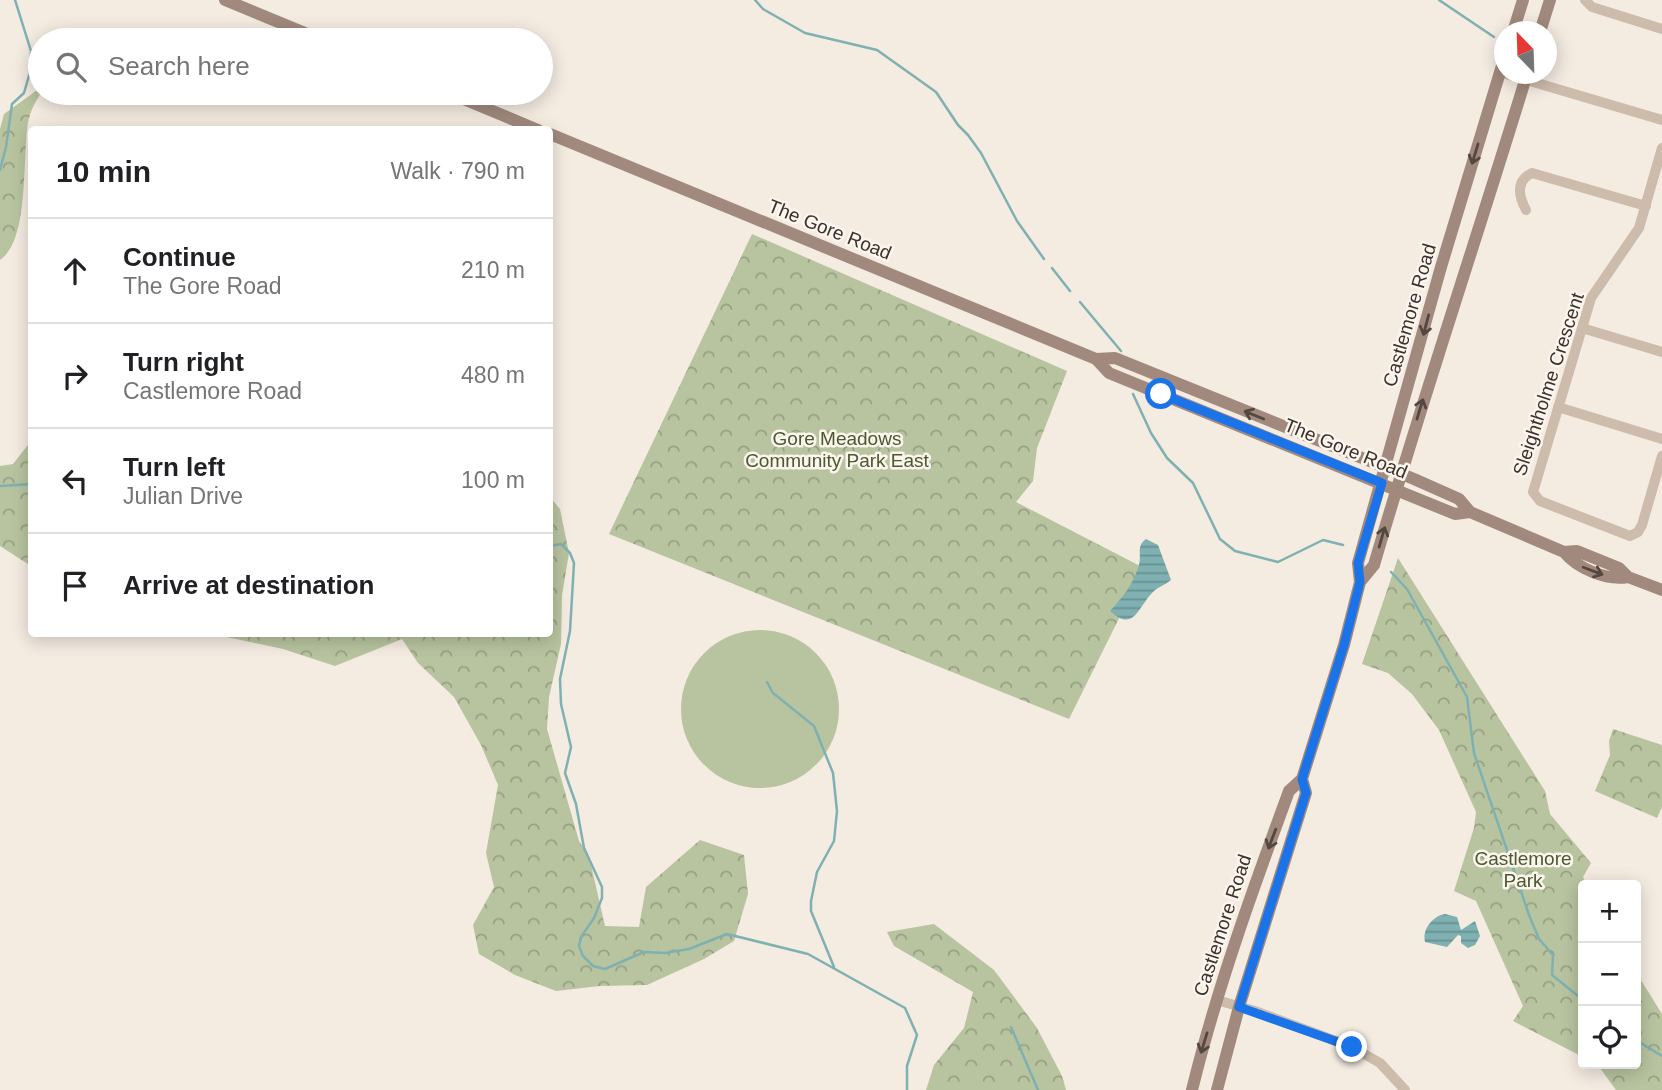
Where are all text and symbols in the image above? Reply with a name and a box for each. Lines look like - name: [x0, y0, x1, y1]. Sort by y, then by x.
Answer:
- north arrow: [1494, 21, 1557, 84]
- search box: [28, 28, 553, 105]
- icon: search: [52, 48, 90, 86]
- text: Search here: [108, 51, 250, 81]
- one-way arrow: [1468, 143, 1481, 165]
- text: 10 min: [56, 155, 151, 188]
- text: Walk · 790 m: [390, 158, 525, 184]
- street label: The Gore Road: [765, 195, 894, 264]
- street label: Castlemore Road: [1379, 241, 1440, 389]
- text: Continue: [123, 242, 236, 272]
- icon: ahead: [56, 252, 94, 290]
- text: 210 m: [461, 257, 525, 283]
- text: The Gore Road: [123, 273, 282, 299]
- street label: Sleightholme Crescent: [1509, 289, 1588, 478]
- one-way arrow: [1419, 313, 1432, 336]
- text: Turn right: [123, 347, 244, 377]
- icon: right: [56, 357, 94, 395]
- text: 480 m: [461, 362, 525, 388]
- text: Castlemore Road: [123, 378, 302, 404]
- route start: [1145, 378, 1176, 409]
- one-way arrow: [1415, 398, 1427, 420]
- one-way arrow: [1244, 407, 1265, 420]
- street label: The Gore Road: [1281, 414, 1410, 483]
- park label: Gore Meadows Community Park East: [745, 428, 930, 471]
- text: Turn left: [123, 452, 225, 482]
- icon: left: [56, 462, 94, 500]
- text: 100 m: [461, 467, 525, 493]
- text: Julian Drive: [123, 483, 243, 509]
- one-way arrow: [1376, 527, 1389, 549]
- one-way arrow: [1582, 566, 1604, 578]
- icon: arrive: [56, 567, 94, 605]
- text: Arrive at destination: [123, 570, 374, 600]
- one-way arrow: [1264, 827, 1277, 849]
- park label: Castlemore Park: [1474, 848, 1572, 891]
- street label: Castlemore Road: [1190, 852, 1255, 999]
- map controls: [1578, 880, 1641, 1069]
- button: +: [1578, 880, 1641, 943]
- button: −: [1578, 943, 1641, 1006]
- button: locate: [1578, 1006, 1641, 1069]
- route end: [1336, 1031, 1367, 1062]
- one-way arrow: [1197, 1032, 1210, 1054]

